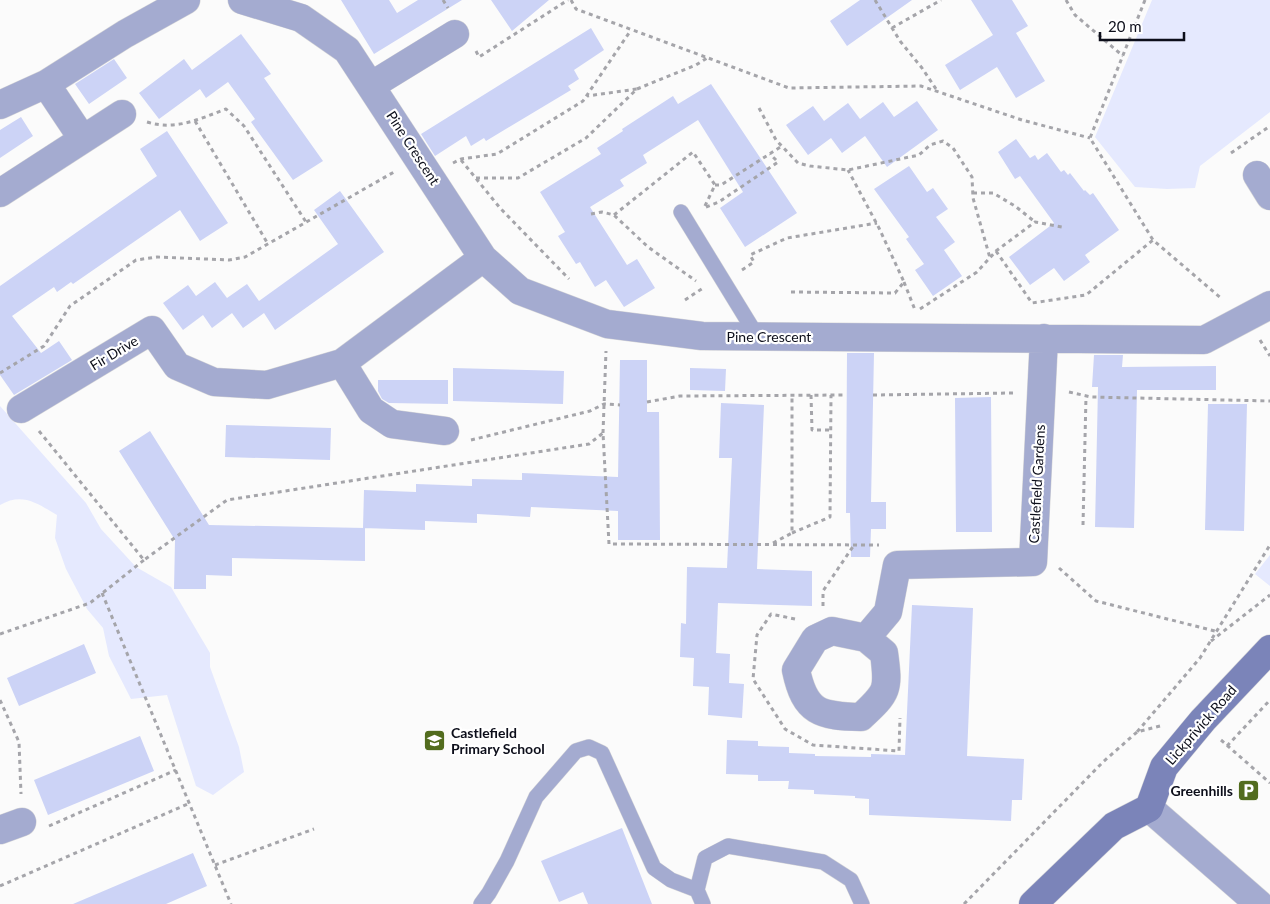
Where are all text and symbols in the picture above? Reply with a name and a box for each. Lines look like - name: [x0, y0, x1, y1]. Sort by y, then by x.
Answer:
- scale bar: [1100, 10, 1184, 42]
- text: 20 m: [1108, 17, 1142, 35]
- street label: Pine Crescent: [383, 108, 444, 188]
- street label: Pine Crescent: [727, 328, 811, 345]
- street label: Fir Drive: [87, 332, 141, 374]
- street label: Castlefield Gardens: [1025, 424, 1048, 544]
- street label: Lickprivick Road: [1162, 681, 1240, 768]
- place label: Castlefield Primary School: [451, 724, 545, 757]
- school or university icon: Castlefield Primary School: [423, 729, 447, 753]
- parking icon: Greenhills: [1237, 779, 1261, 803]
- place label: Greenhills: [1171, 782, 1233, 799]

